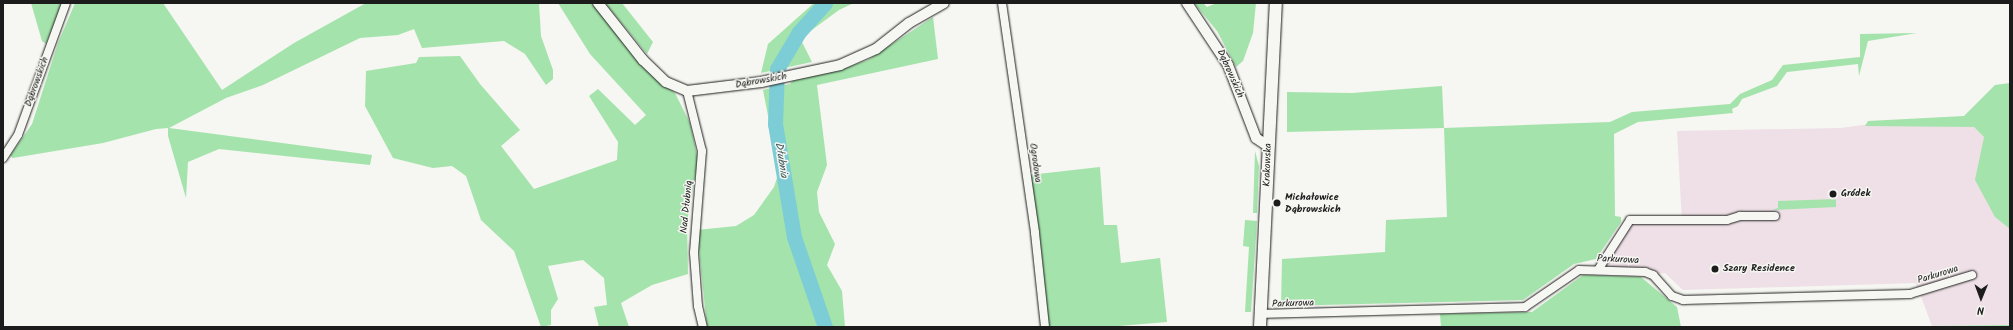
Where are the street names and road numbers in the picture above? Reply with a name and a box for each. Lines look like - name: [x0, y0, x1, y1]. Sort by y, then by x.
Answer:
- street label: Dąbrowskich: [1214, 48, 1246, 100]
- street label: Dąbrowskich: [22, 55, 52, 109]
- street label: Dąbrowskich: [734, 71, 788, 91]
- street label: Ogrodowa: [1026, 143, 1044, 183]
- street label: Krakowska: [1261, 143, 1275, 187]
- street label: Nad Dłubnią: [678, 180, 696, 234]
- street label: Parkurowa: [1597, 253, 1639, 267]
- street label: Parkurowa: [1916, 263, 1960, 287]
- street label: Parkurowa: [1272, 297, 1314, 311]

